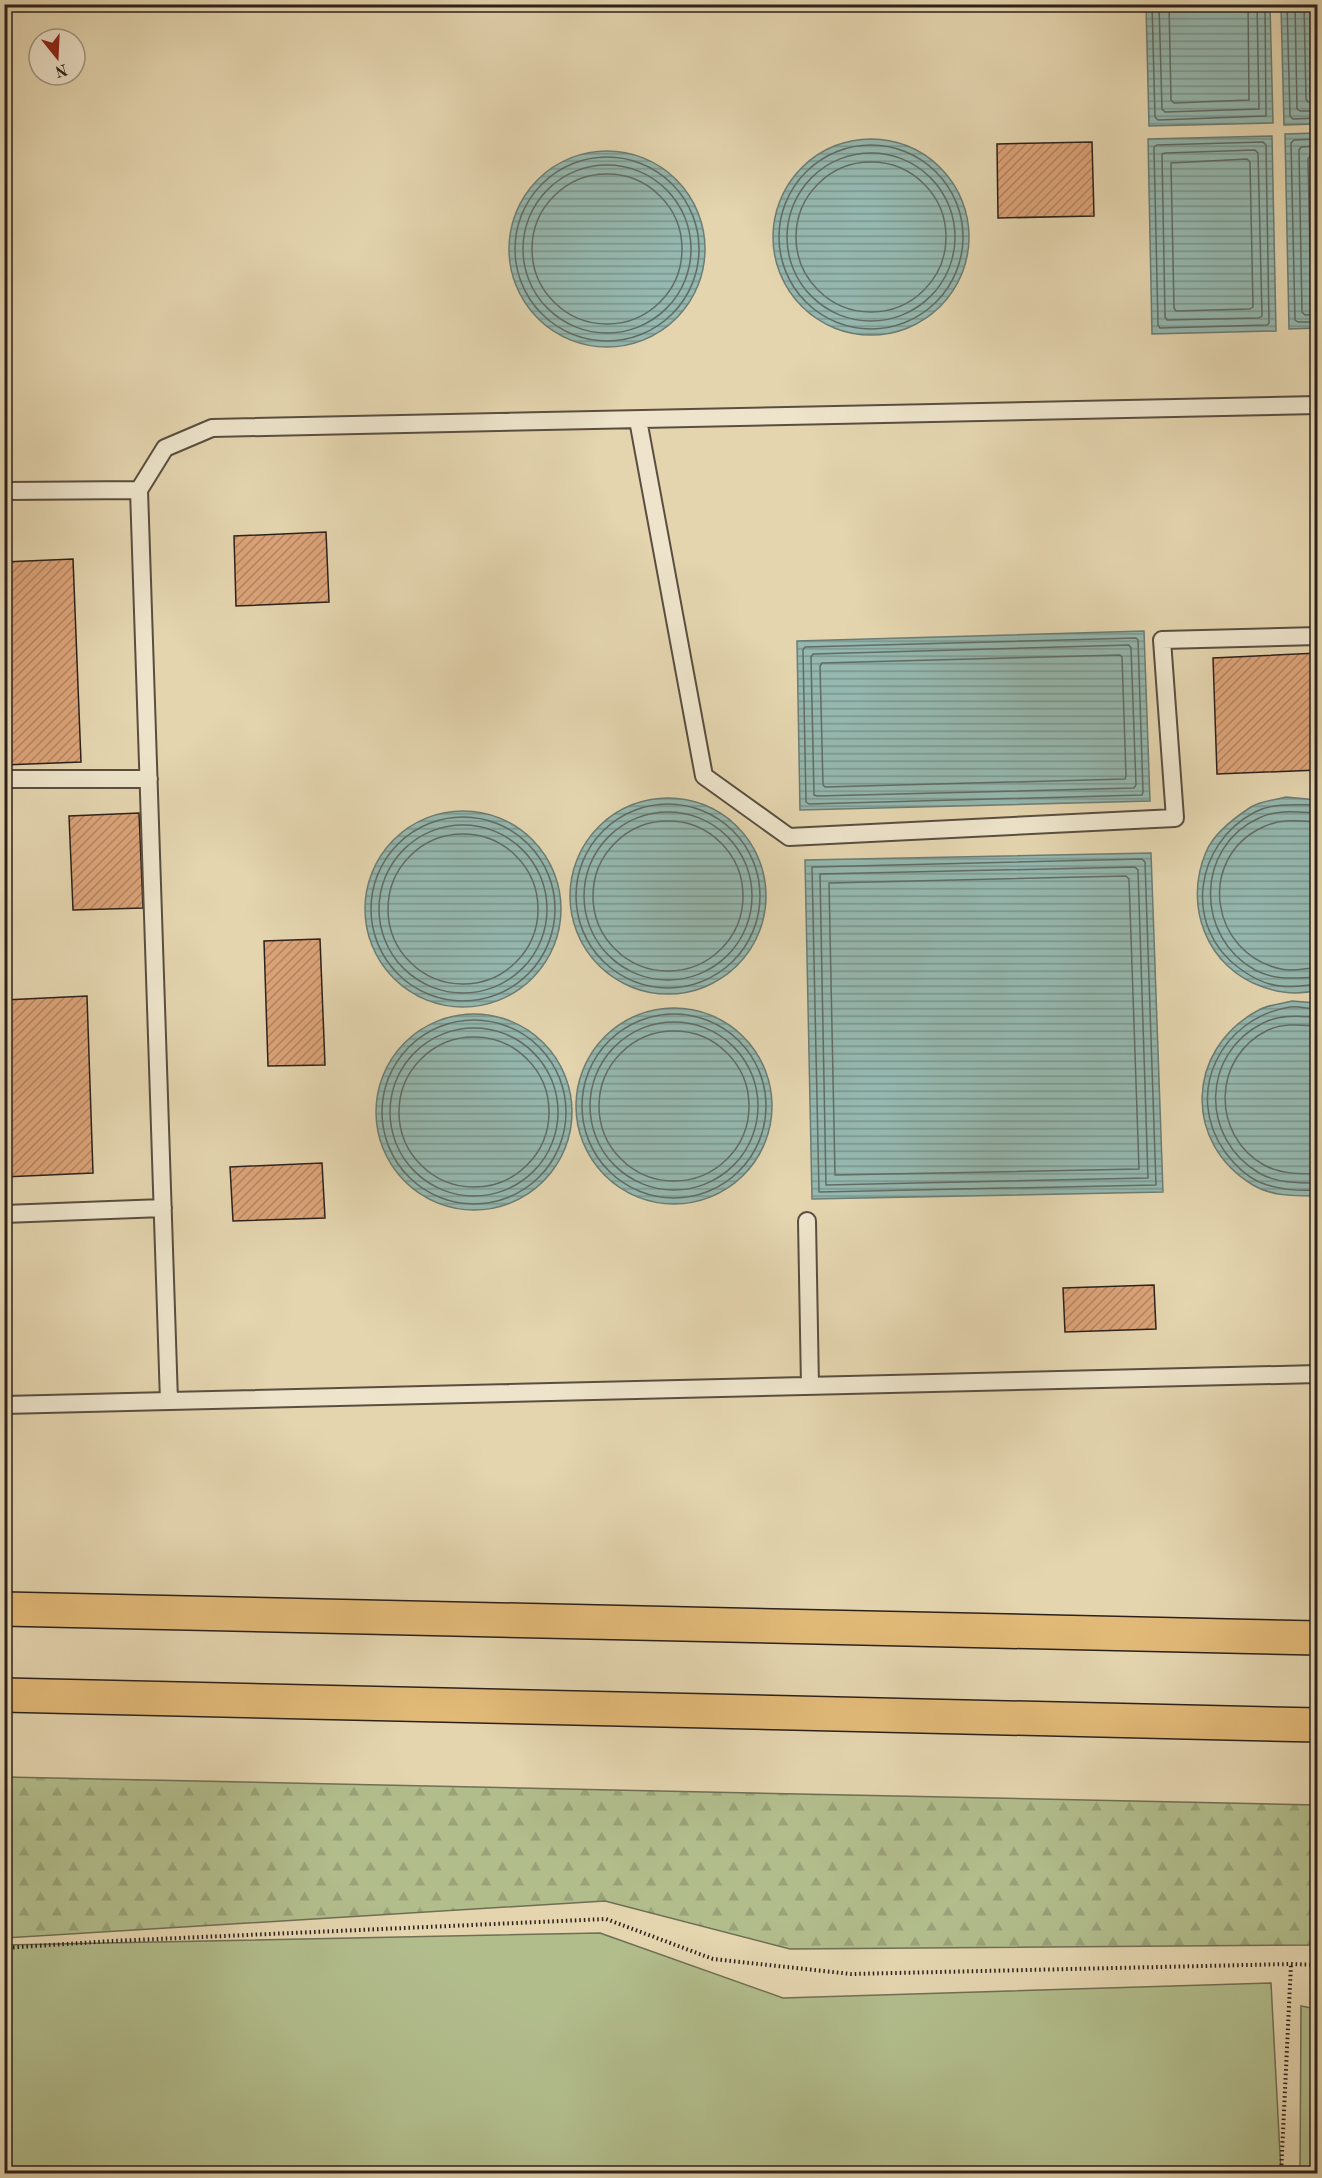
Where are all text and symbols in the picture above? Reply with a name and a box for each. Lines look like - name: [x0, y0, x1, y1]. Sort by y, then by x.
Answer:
- north arrow: [27, 27, 87, 87]
- text: N: [52, 60, 69, 79]

